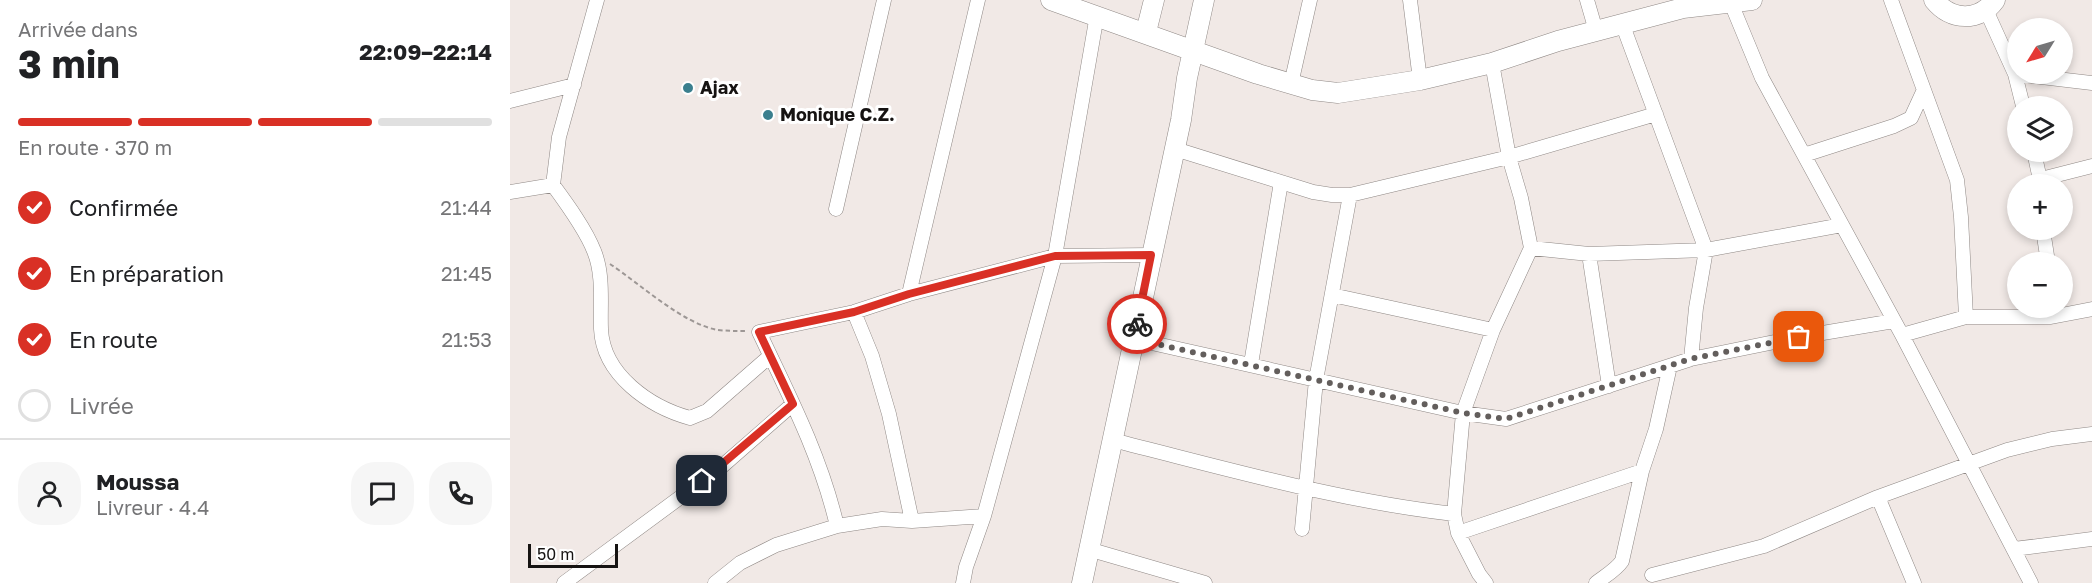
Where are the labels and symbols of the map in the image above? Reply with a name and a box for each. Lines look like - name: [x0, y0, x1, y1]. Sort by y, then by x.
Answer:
- north arrow: [2007, 18, 2073, 84]
- place label: Ajax: [700, 76, 739, 98]
- marker: Ajax: [681, 81, 695, 95]
- place label: Monique C.Z.: [780, 103, 895, 125]
- marker: Monique C.Z.: [761, 108, 775, 122]
- courier: [1107, 294, 1167, 354]
- pin: [1773, 311, 1824, 362]
- pin: [676, 455, 727, 506]
- scale bar: [528, 541, 618, 568]

